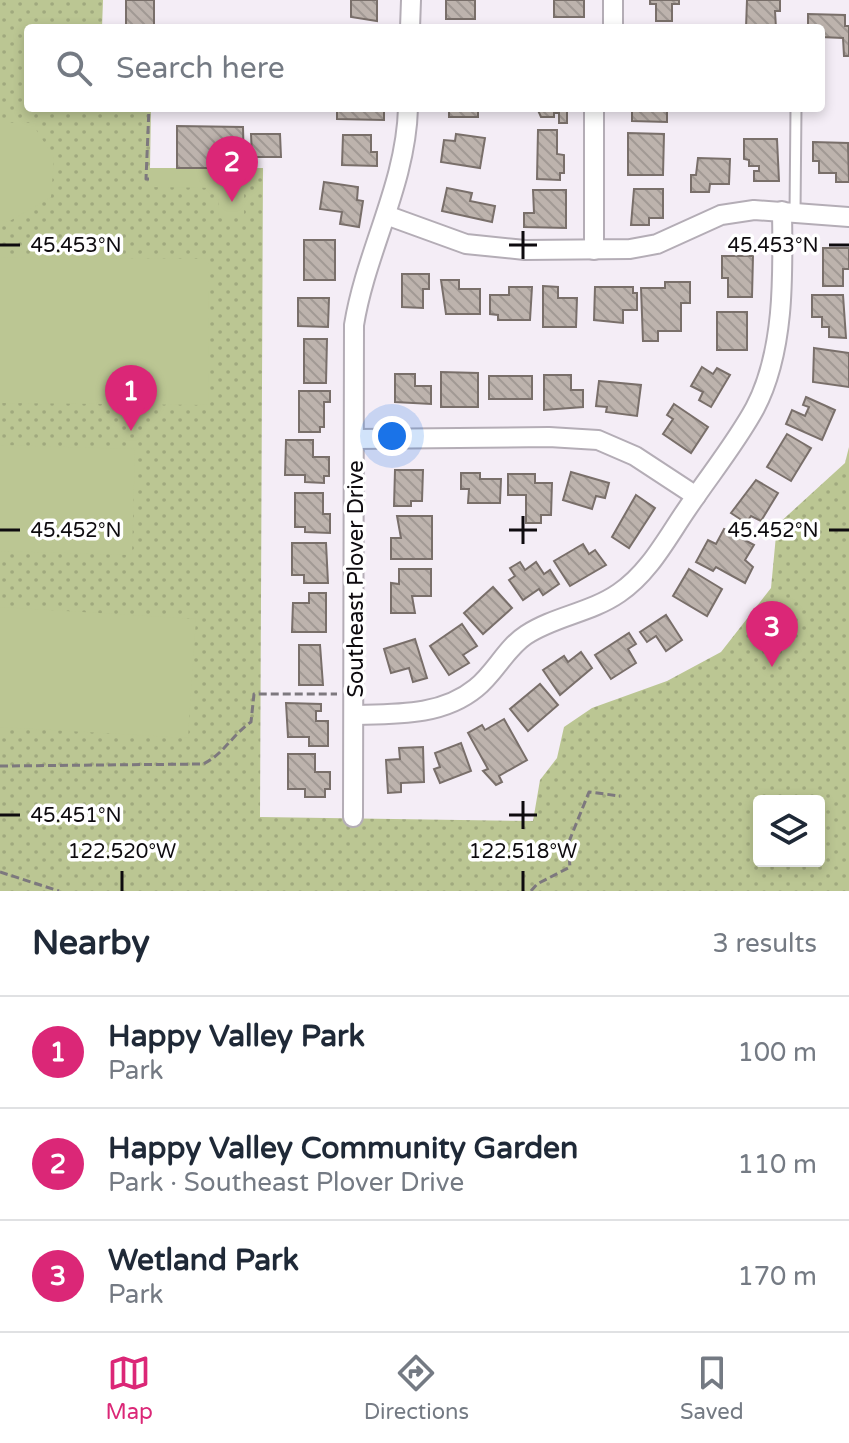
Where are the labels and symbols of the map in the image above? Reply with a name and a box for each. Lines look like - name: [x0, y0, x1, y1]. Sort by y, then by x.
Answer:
- pin: 2: [206, 136, 258, 202]
- text: 45.453°N: [30, 234, 122, 258]
- text: 45.453°N: [727, 234, 819, 258]
- pin: 1: [105, 365, 157, 431]
- your location: [372, 416, 412, 456]
- street label: Southeast Plover Drive: [343, 460, 369, 698]
- text: 45.452°N: [30, 519, 122, 543]
- text: 45.452°N: [727, 519, 819, 543]
- pin: 3: [746, 601, 798, 667]
- text: 45.451°N: [30, 804, 122, 828]
- text: 122.520°W: [68, 840, 176, 864]
- text: 122.518°W: [469, 840, 577, 864]

